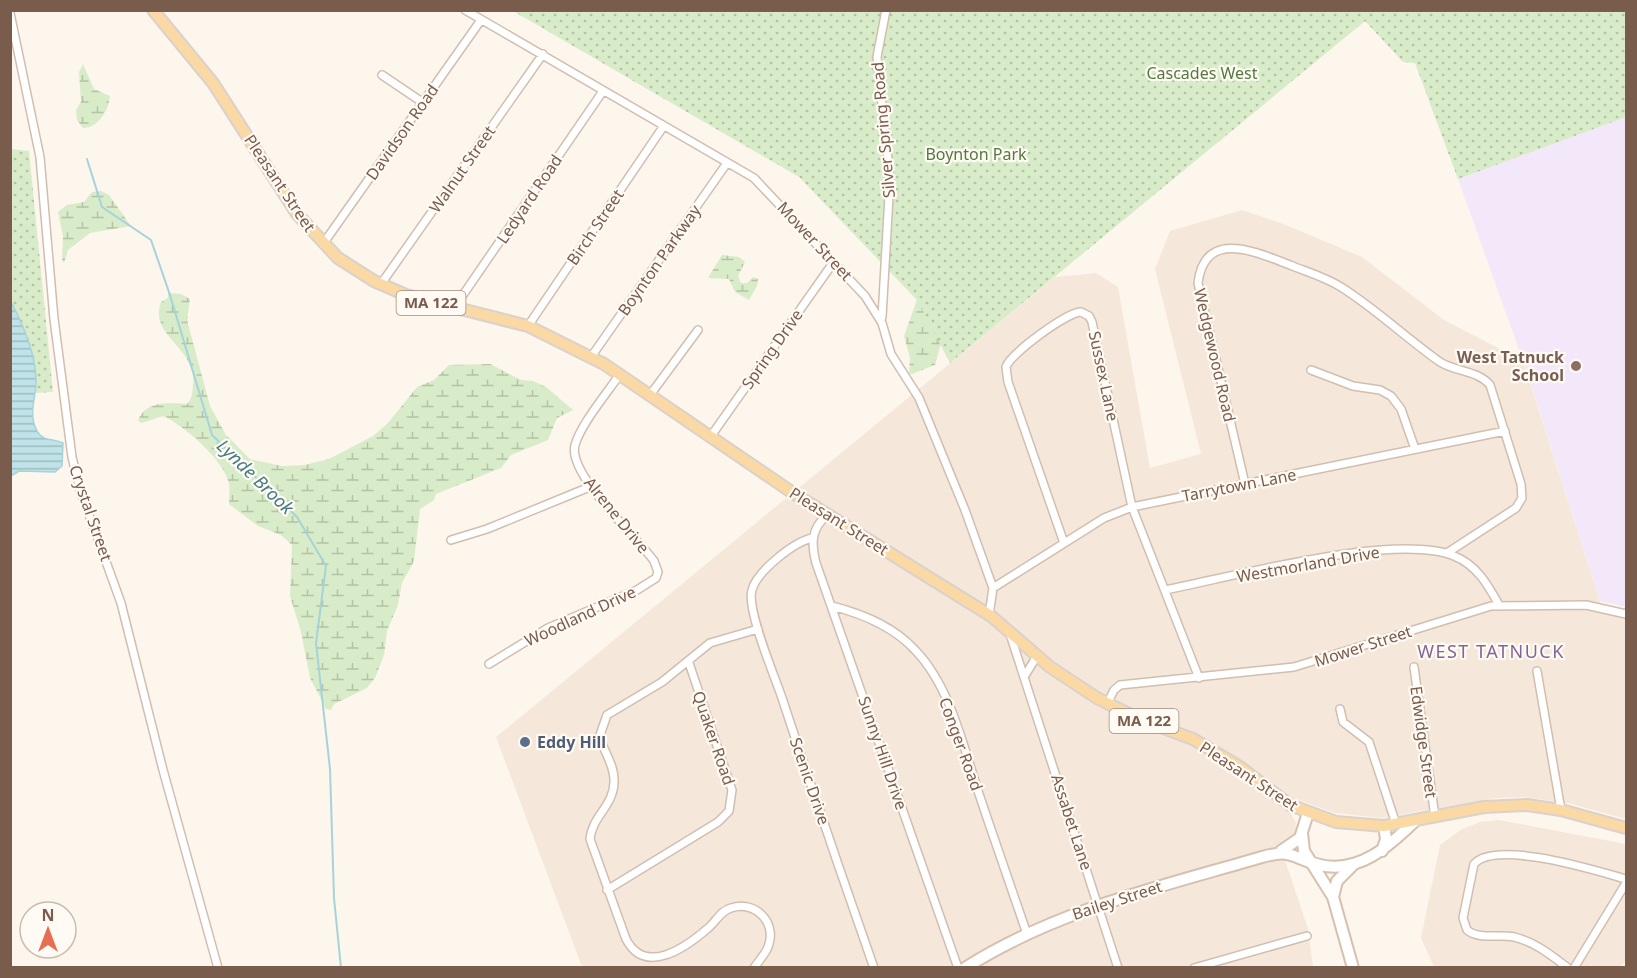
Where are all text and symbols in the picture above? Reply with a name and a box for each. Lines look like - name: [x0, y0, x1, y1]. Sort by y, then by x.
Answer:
- street label: Silver Spring Road: [866, 61, 900, 199]
- park label: Cascades West: [1146, 62, 1258, 84]
- street label: Davidson Road: [361, 80, 443, 184]
- street label: Walnut Street: [424, 121, 500, 217]
- street label: Pleasant Street: [239, 130, 321, 236]
- park label: Boynton Park: [925, 143, 1027, 165]
- street label: Ledyard Road: [491, 150, 567, 248]
- street label: Birch Street: [561, 185, 629, 269]
- street label: Mower Street: [773, 197, 858, 286]
- street label: Boynton Parkway: [612, 199, 706, 320]
- street label: Wedgewood Road: [1189, 286, 1241, 424]
- road number: MA 122: [396, 291, 466, 315]
- street label: Spring Drive: [736, 305, 808, 393]
- street label: Sussex Lane: [1084, 329, 1124, 423]
- place label: West Tatnuck School: [1457, 346, 1564, 386]
- marker: West Tatnuck School: [1569, 359, 1583, 373]
- water label: Lynde Brook: [212, 434, 300, 520]
- street label: Crystal Street: [64, 462, 118, 564]
- street label: Tarrytown Lane: [1180, 463, 1298, 507]
- street label: Alrene Drive: [579, 472, 655, 558]
- street label: Pleasant Street: [785, 482, 893, 560]
- street label: Westmorland Drive: [1235, 541, 1381, 587]
- street label: Woodland Drive: [521, 581, 639, 651]
- street label: Mower Street: [1312, 620, 1415, 672]
- district label: WEST TATNUCK: [1417, 639, 1565, 663]
- street label: Edwidge Street: [1405, 685, 1443, 800]
- street label: Quaker Road: [688, 688, 740, 788]
- street label: Sunny Hill Drive: [853, 693, 913, 813]
- street label: Conger Road: [934, 694, 988, 794]
- road number: MA 122: [1110, 709, 1178, 733]
- place label: Eddy Hill: [537, 731, 606, 753]
- street label: Scenic Drive: [785, 734, 835, 828]
- marker: Eddy Hill: [518, 735, 532, 749]
- street label: Pleasant Street: [1196, 736, 1303, 816]
- street label: Assabet Lane: [1046, 771, 1098, 873]
- street label: Bailey Street: [1069, 875, 1165, 925]
- north arrow: [18, 900, 78, 960]
- text: N: [41, 904, 55, 926]

